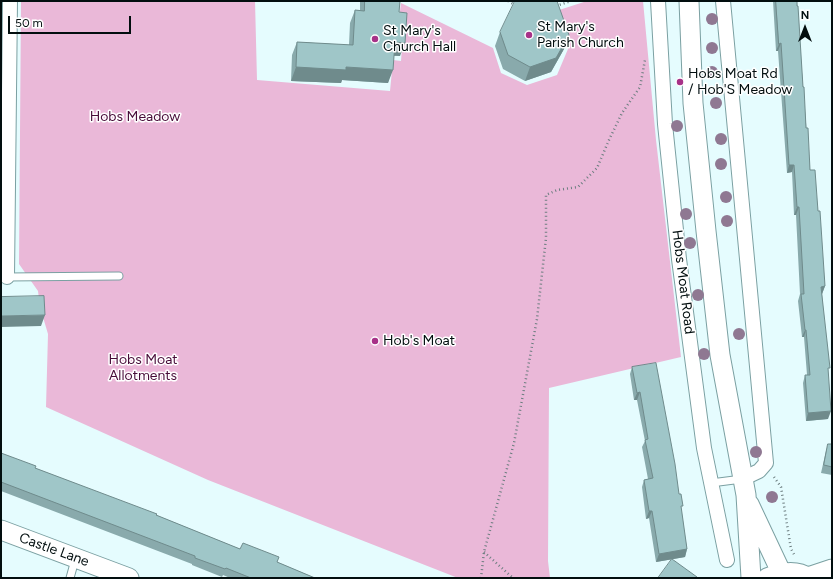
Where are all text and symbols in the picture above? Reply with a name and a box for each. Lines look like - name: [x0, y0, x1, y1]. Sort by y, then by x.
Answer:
- scale bar: [10, 8, 133, 34]
- north arrow: [785, 8, 825, 48]
- text: N: [801, 9, 809, 22]
- text: 50 m: [15, 16, 43, 30]
- place label: St Mary's Parish Church: [537, 19, 624, 52]
- place label: St Mary's Church Hall: [383, 23, 456, 56]
- marker: St Mary's Parish Church: [524, 30, 534, 40]
- marker: St Mary's Church Hall: [370, 34, 380, 44]
- place label: Hobs Moat Rd / Hob'S Meadow: [688, 66, 792, 98]
- marker: Hobs Moat Rd / Hob'S Meadow: [675, 77, 685, 87]
- park label: Hobs Meadow: [90, 109, 180, 125]
- street label: Hobs Moat Road: [668, 229, 698, 335]
- place label: Hob's Moat: [383, 333, 455, 349]
- marker: Hob's Moat: [370, 336, 380, 346]
- park label: Hobs Moat Allotments: [108, 352, 178, 384]
- street label: Castle Lane: [17, 530, 91, 570]

